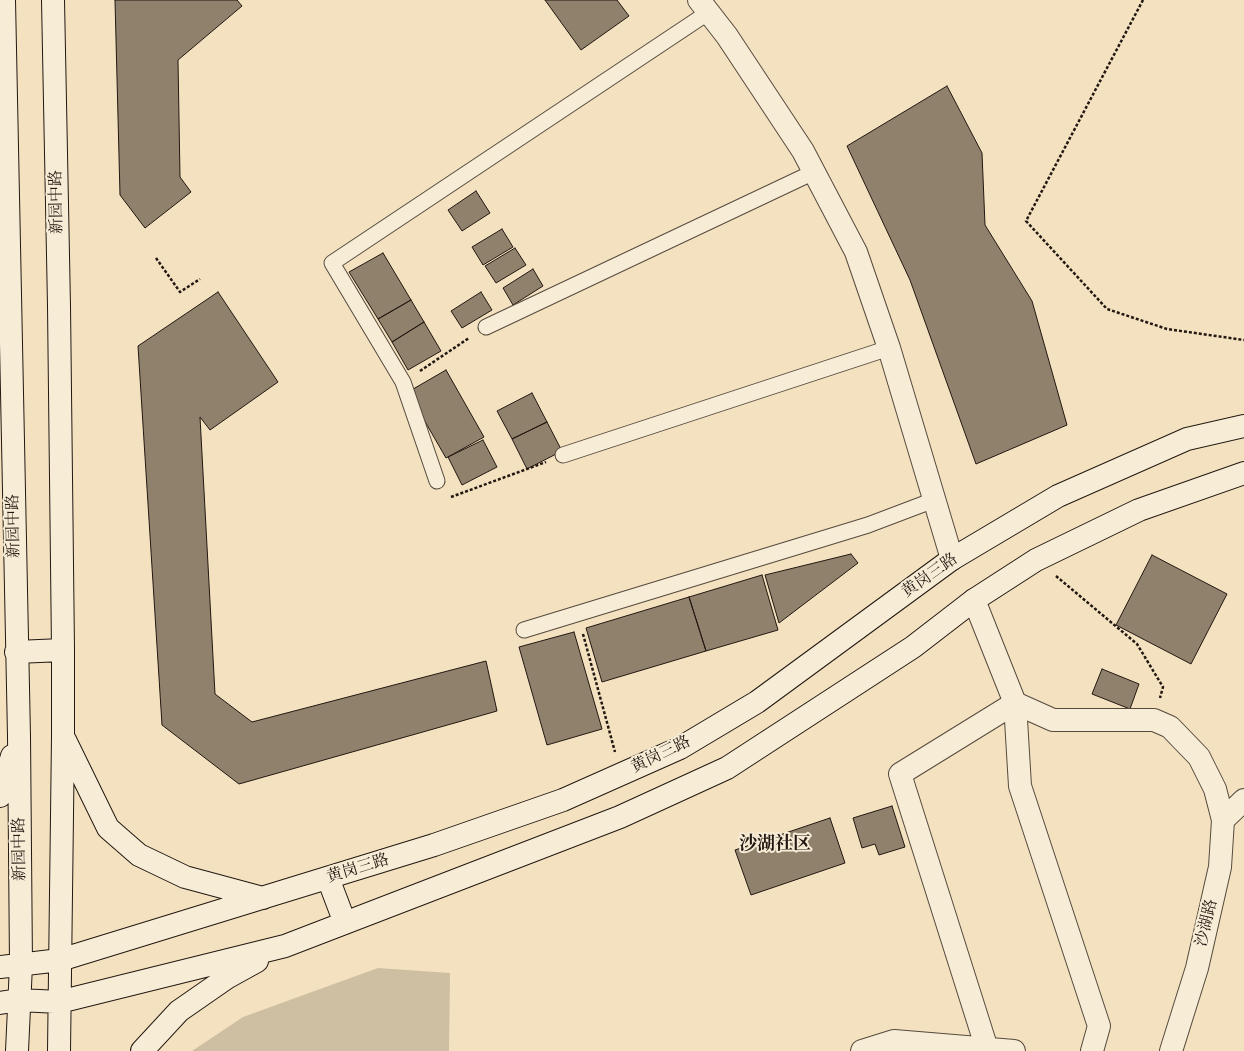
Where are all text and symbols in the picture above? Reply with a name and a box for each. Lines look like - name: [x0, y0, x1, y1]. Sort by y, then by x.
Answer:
- street label: 新园中路: [47, 170, 67, 234]
- street label: 新园中路: [4, 494, 24, 558]
- street label: 黄岗三路: [898, 550, 962, 602]
- street label: 黄岗三路: [628, 732, 694, 778]
- street label: 新园中路: [10, 817, 30, 881]
- district label: 沙湖社区: [739, 834, 811, 856]
- street label: 黄岗三路: [325, 850, 391, 888]
- street label: 沙湖路: [1192, 897, 1222, 949]

